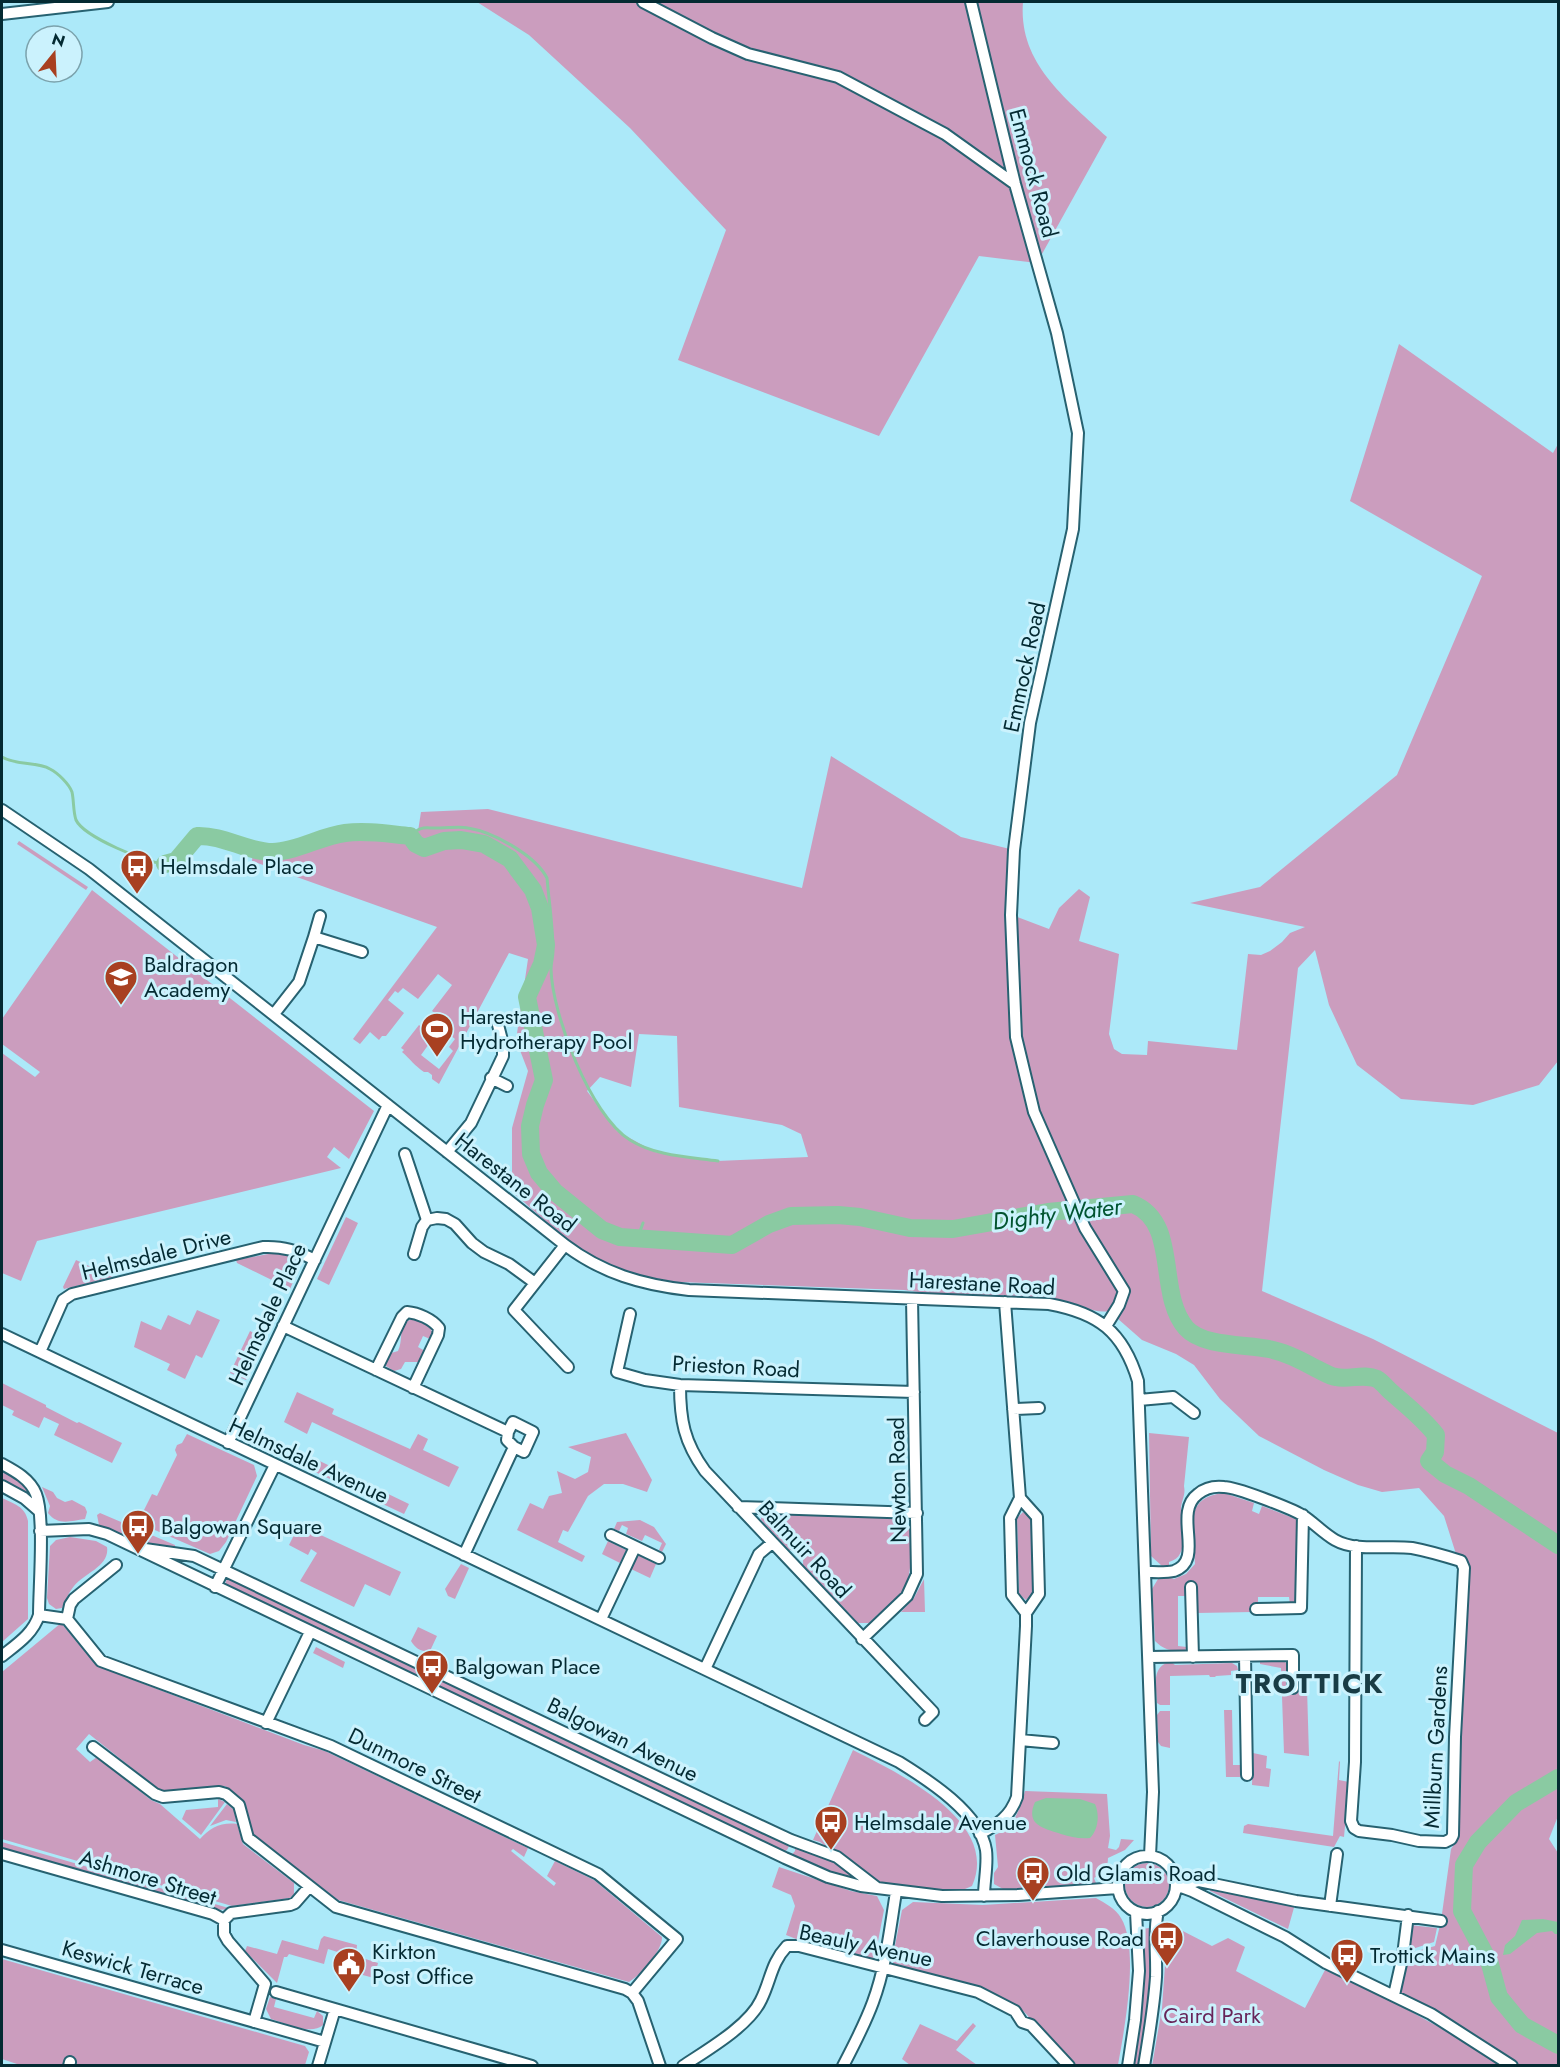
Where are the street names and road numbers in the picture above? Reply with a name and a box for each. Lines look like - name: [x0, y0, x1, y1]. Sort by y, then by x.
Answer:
- street label: Emmock Road: [1001, 105, 1067, 241]
- street label: Emmock Road: [995, 599, 1053, 735]
- street label: Harestane Road: [448, 1124, 584, 1240]
- street label: Helmsdale Drive: [78, 1220, 234, 1288]
- street label: Helmsdale Place: [220, 1238, 314, 1390]
- street label: Harestane Road: [908, 1263, 1056, 1303]
- street label: Prieston Road: [671, 1347, 801, 1385]
- street label: Helmsdale Avenue: [224, 1409, 394, 1511]
- street label: Newton Road: [880, 1417, 914, 1543]
- street label: Balmuir Road: [751, 1493, 859, 1605]
- street label: Millburn Gardens: [1415, 1665, 1455, 1829]
- street label: Balgowan Avenue: [542, 1689, 704, 1789]
- street label: Dunmore Street: [343, 1719, 488, 1811]
- street label: Ashmore Street: [76, 1841, 221, 1913]
- street label: Beauly Avenue: [796, 1915, 936, 1975]
- street label: Keswick Terrace: [58, 1931, 208, 2003]

